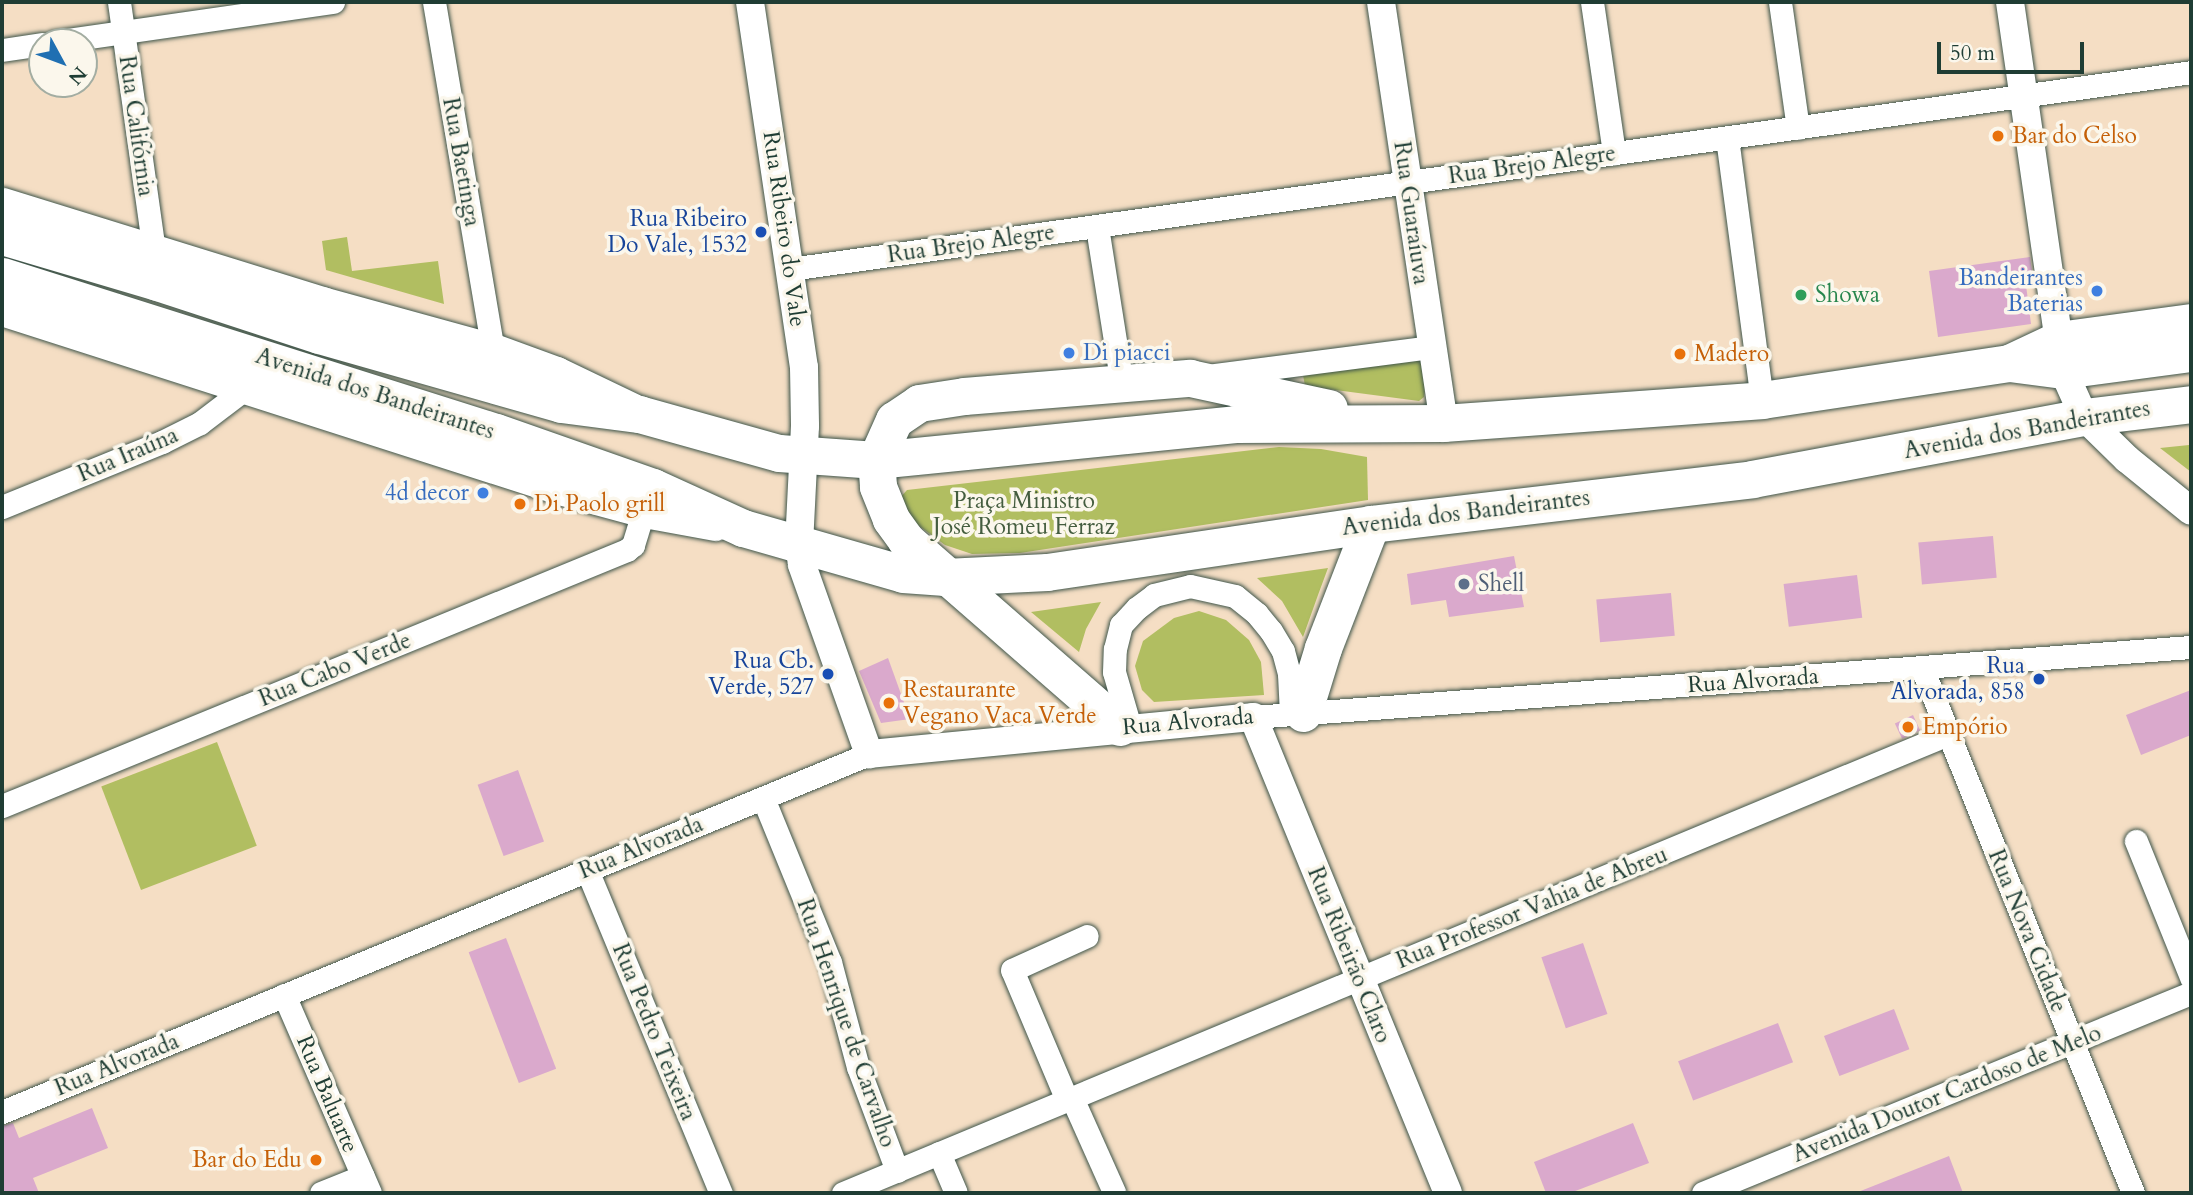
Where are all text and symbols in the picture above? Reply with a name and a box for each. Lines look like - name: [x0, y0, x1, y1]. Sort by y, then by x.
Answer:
- north arrow: [28, 28, 98, 98]
- scale bar: [1941, 28, 2088, 72]
- text: 50 m: [1950, 39, 1995, 68]
- street label: Rua Califórnia: [112, 54, 160, 198]
- text: N: [62, 61, 93, 90]
- street label: Rua Baetinga: [436, 95, 486, 229]
- place label: Bar do Celso: [2012, 122, 2137, 150]
- marker: Bar do Celso: [1990, 128, 2006, 144]
- street label: Rua Ribeiro do Vale: [757, 129, 811, 329]
- street label: Rua Guaraíuva: [1387, 140, 1435, 286]
- street label: Rua Brejo Alegre: [1447, 140, 1617, 190]
- place label: Rua Ribeiro Do Vale, 1532: [607, 205, 747, 259]
- street label: Rua Brejo Alegre: [886, 219, 1056, 269]
- marker: Rua Ribeiro Do Vale, 1532: [753, 224, 769, 240]
- place label: Bandeirantes Baterias: [1958, 264, 2083, 318]
- place label: Showa: [1815, 281, 1880, 309]
- marker: Bandeirantes Baterias: [2089, 283, 2105, 299]
- marker: Showa: [1793, 287, 1809, 303]
- place label: Di piacci: [1083, 339, 1170, 367]
- place label: Madero: [1694, 340, 1769, 368]
- street label: Avenida dos Bandeirantes: [252, 342, 498, 446]
- marker: Di piacci: [1061, 345, 1077, 361]
- marker: Madero: [1672, 346, 1688, 362]
- street label: Avenida dos Bandeirantes: [1902, 395, 2152, 465]
- street label: Rua Iraúna: [74, 421, 182, 489]
- place label: 4d decor: [385, 479, 469, 507]
- street label: Avenida dos Bandeirantes: [1341, 484, 1591, 542]
- marker: 4d decor: [475, 485, 491, 501]
- park label: Praça Ministro José Romeu Ferraz: [933, 487, 1115, 541]
- place label: Di Paolo grill: [534, 490, 665, 518]
- marker: Di Paolo grill: [512, 496, 528, 512]
- place label: Shell: [1478, 570, 1524, 598]
- marker: Shell: [1456, 576, 1472, 592]
- street label: Rua Cabo Verde: [255, 627, 415, 713]
- place label: Rua Cb. Verde, 527: [708, 647, 814, 701]
- place label: Rua Alvorada, 858: [1891, 652, 2025, 706]
- street label: Rua Alvorada: [1686, 663, 1820, 699]
- marker: Rua Cb. Verde, 527: [820, 666, 836, 682]
- marker: Rua Alvorada, 858: [2031, 671, 2047, 687]
- place label: Restaurante Vegano Vaca Verde: [903, 676, 1097, 730]
- marker: Restaurante Vegano Vaca Verde: [881, 695, 897, 711]
- street label: Rua Alvorada: [1121, 703, 1255, 741]
- place label: Empório: [1922, 713, 2008, 741]
- marker: Empório: [1900, 719, 1916, 735]
- street label: Rua Alvorada: [575, 811, 707, 885]
- street label: Rua Professor Vahia de Abreu: [1392, 841, 1672, 975]
- street label: Rua Nova Cidade: [1982, 845, 2072, 1017]
- street label: Rua Ribeirão Claro: [1301, 863, 1397, 1047]
- street label: Rua Henrique de Carvalho: [790, 895, 902, 1151]
- street label: Rua Pedro Teixeira: [606, 939, 702, 1125]
- street label: Avenida Doutor Cardoso de Melo: [1789, 1019, 2105, 1169]
- street label: Rua Alvorada: [51, 1028, 183, 1102]
- street label: Rua Baluarte: [290, 1031, 364, 1157]
- place label: Bar do Edu: [192, 1146, 302, 1174]
- marker: Bar do Edu: [308, 1152, 324, 1168]

